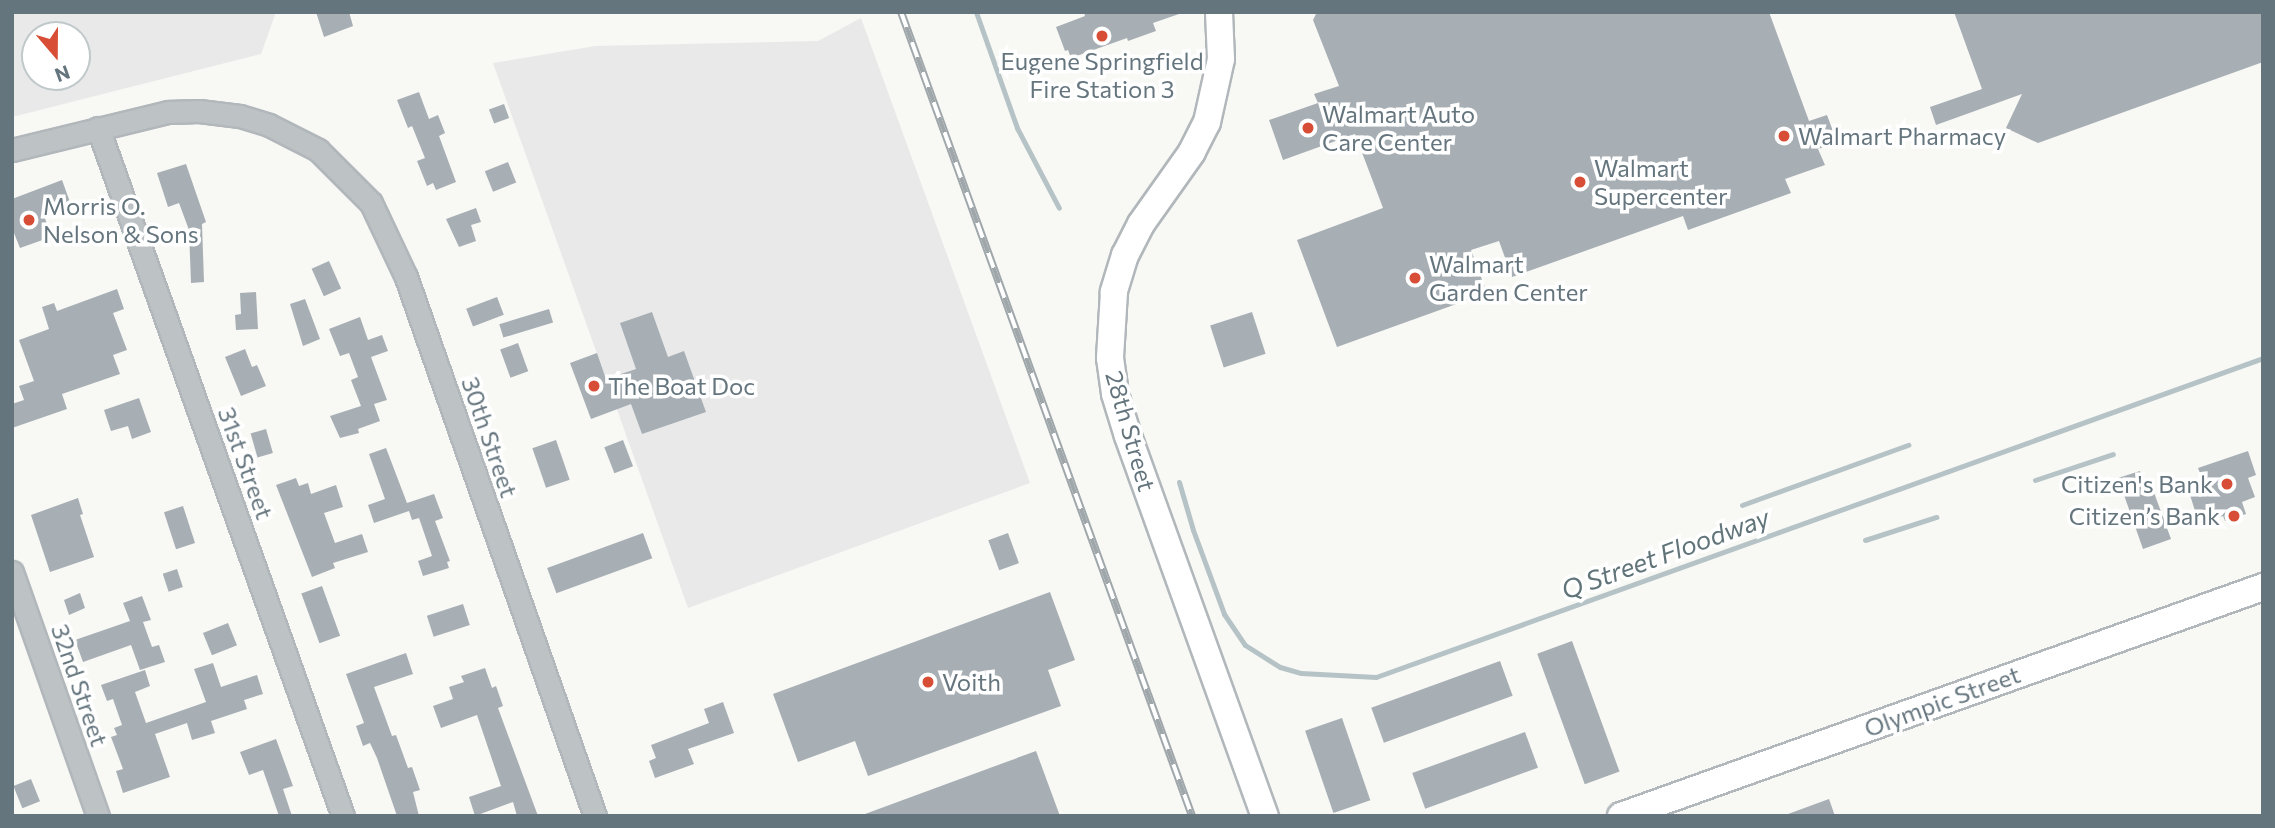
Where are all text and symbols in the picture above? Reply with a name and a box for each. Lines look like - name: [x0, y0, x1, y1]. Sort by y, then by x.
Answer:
- north arrow: [21, 21, 91, 91]
- marker: Eugene Springfield Fire Station 3: [1094, 28, 1110, 44]
- place label: Eugene Springfield Fire Station 3: [1000, 47, 1204, 103]
- text: N: [52, 61, 73, 88]
- place label: Walmart Auto Care Center: [1322, 100, 1475, 156]
- marker: Walmart Auto Care Center: [1300, 120, 1316, 136]
- place label: Walmart Pharmacy: [1798, 122, 2006, 150]
- marker: Walmart Pharmacy: [1776, 128, 1792, 144]
- place label: Walmart Supercenter: [1594, 154, 1728, 210]
- marker: Walmart Supercenter: [1572, 174, 1588, 190]
- place label: Morris O. Nelson & Sons: [43, 192, 199, 248]
- marker: Morris O. Nelson & Sons: [21, 212, 37, 228]
- place label: Walmart Garden Center: [1429, 250, 1588, 306]
- marker: Walmart Garden Center: [1407, 270, 1423, 286]
- street label: 28th Street: [1100, 368, 1162, 494]
- place label: The Boat Doc: [608, 372, 755, 400]
- street label: 30th Street: [456, 373, 524, 501]
- marker: The Boat Doc: [586, 378, 602, 394]
- street label: 31st Street: [212, 403, 280, 523]
- place label: Citizen's Bank: [2061, 470, 2213, 498]
- marker: Citizen's Bank: [2219, 476, 2235, 492]
- water label: Q Street Floodway: [1557, 501, 1773, 605]
- place label: Citizen’s Bank: [2069, 502, 2220, 530]
- marker: Citizen’s Bank: [2226, 508, 2242, 524]
- street label: 32nd Street: [46, 620, 114, 750]
- street label: Olympic Street: [1860, 659, 2024, 743]
- place label: Voith: [942, 668, 1001, 696]
- marker: Voith: [920, 674, 936, 690]

